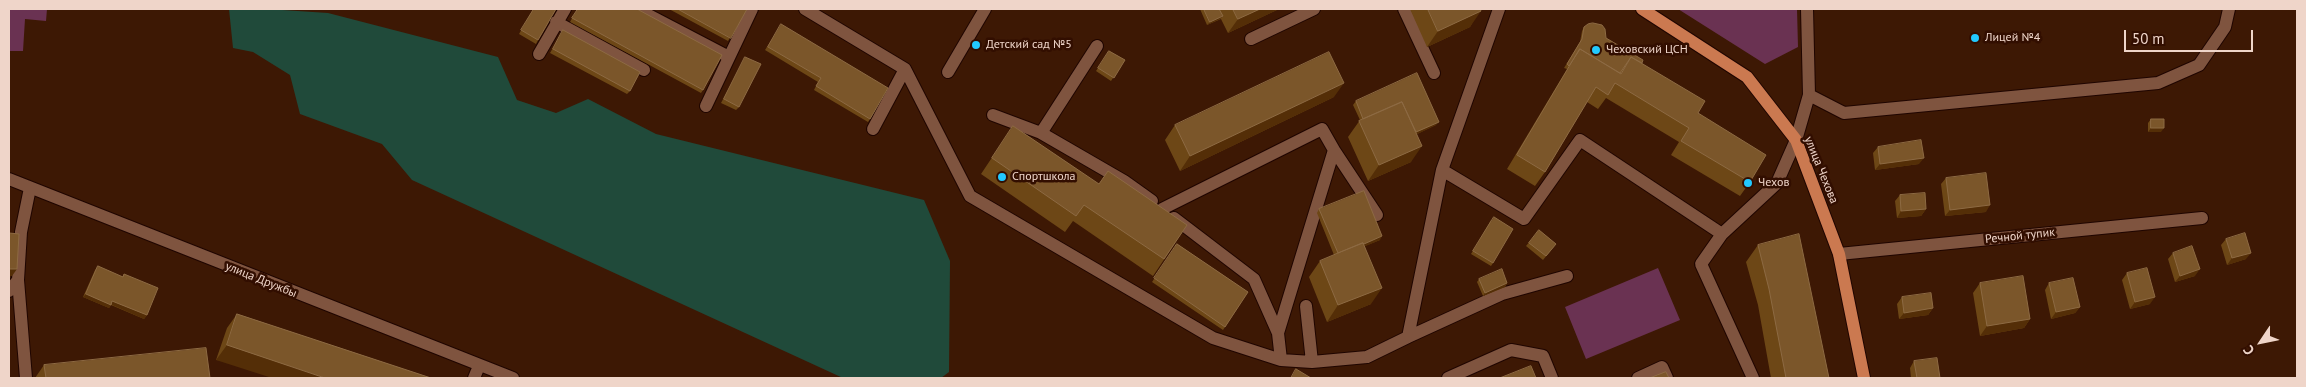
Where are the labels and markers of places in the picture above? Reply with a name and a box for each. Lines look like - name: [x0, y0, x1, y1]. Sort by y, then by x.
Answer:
- place label: Лицей №4: [1985, 31, 2040, 45]
- marker: Лицей №4: [1969, 32, 1981, 44]
- place label: Детский сад №5: [986, 38, 1072, 52]
- marker: Детский сад №5: [970, 39, 982, 51]
- place label: Чеховский ЦСН: [1606, 43, 1688, 57]
- marker: Чеховский ЦСН: [1590, 44, 1602, 56]
- place label: Спортшкола: [1012, 170, 1076, 184]
- marker: Спортшкола: [996, 171, 1008, 183]
- place label: Чехов: [1758, 176, 1789, 190]
- marker: Чехов: [1742, 177, 1754, 189]

